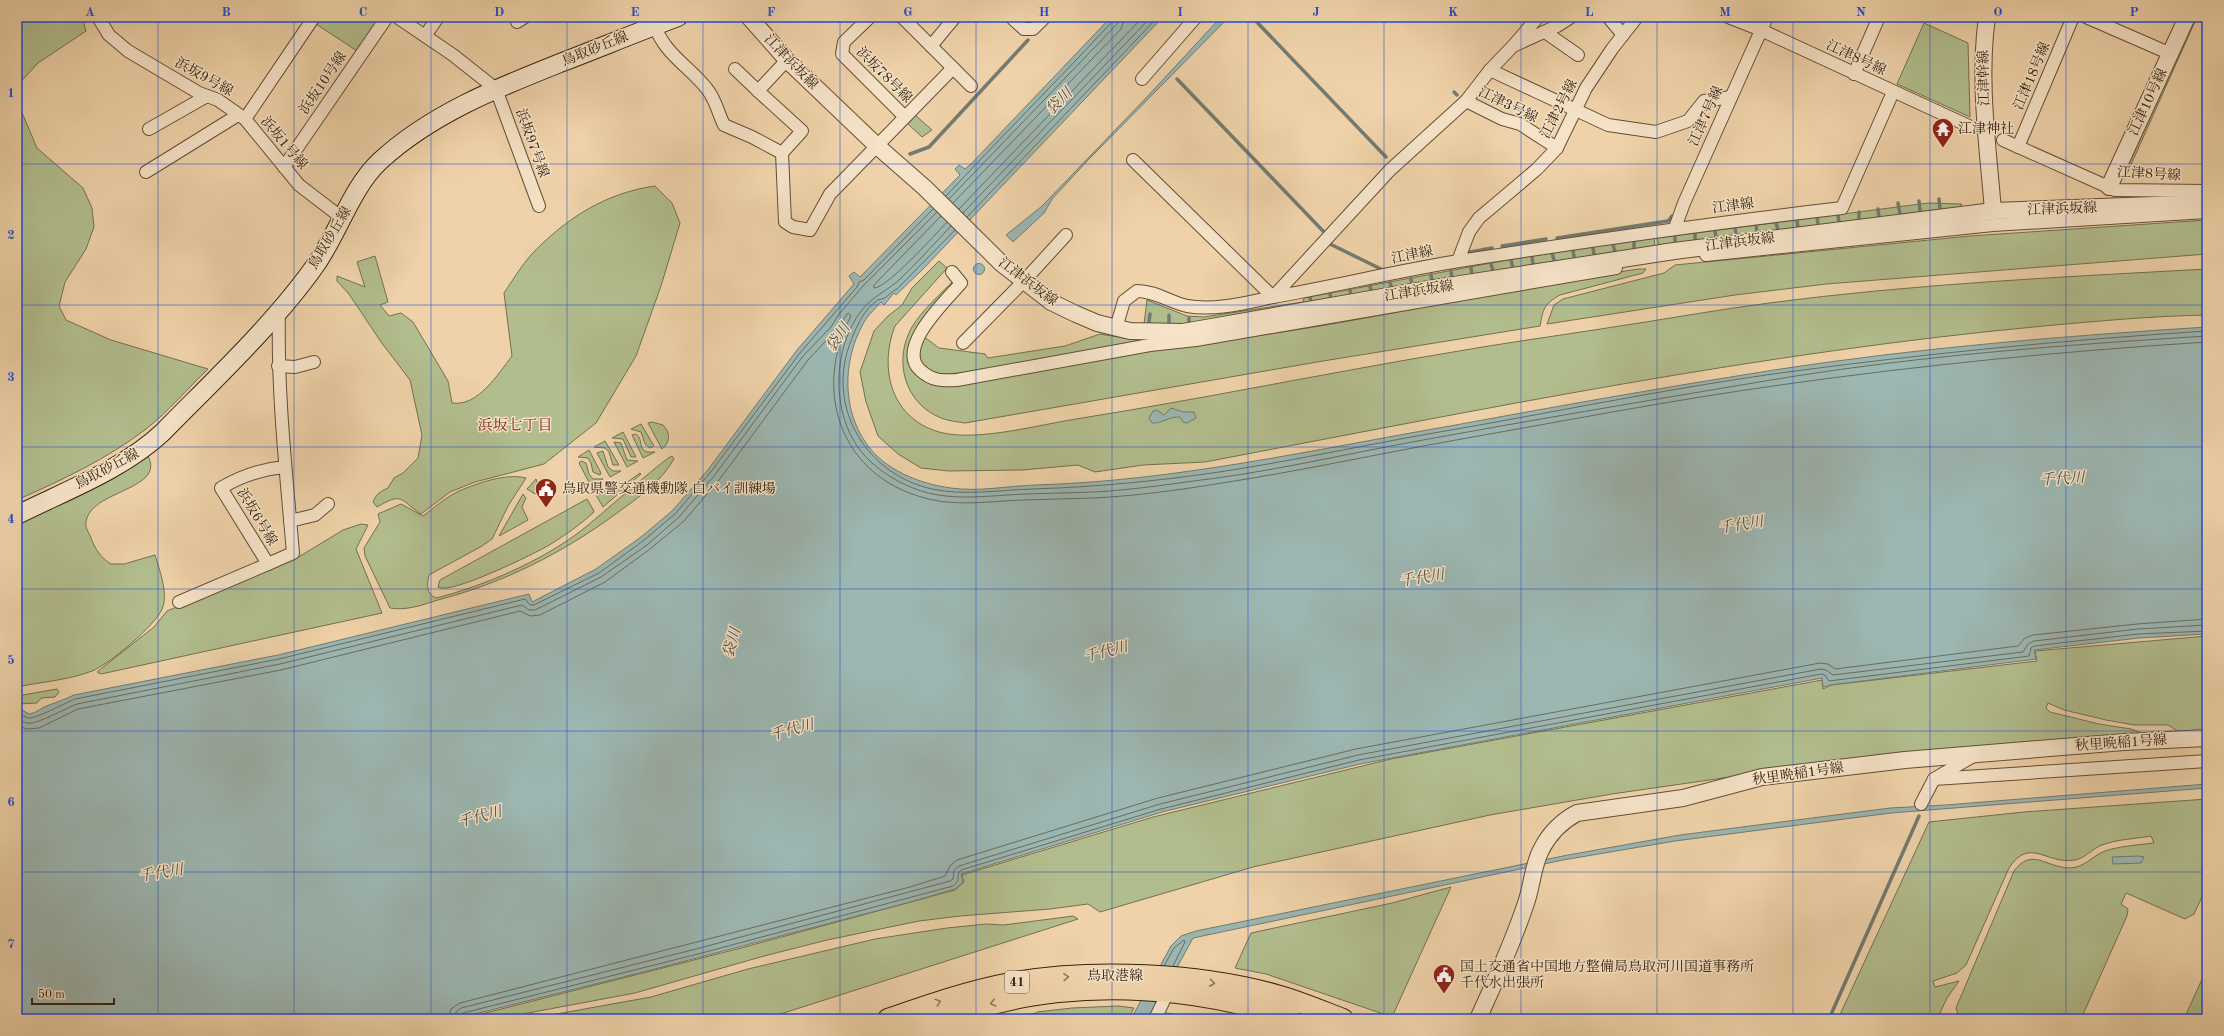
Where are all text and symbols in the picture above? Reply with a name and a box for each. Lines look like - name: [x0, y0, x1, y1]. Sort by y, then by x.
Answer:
- text: A: [85, 6, 95, 19]
- text: B: [221, 6, 231, 19]
- text: C: [359, 6, 367, 19]
- text: D: [494, 6, 504, 19]
- text: E: [631, 6, 640, 19]
- text: F: [767, 6, 776, 19]
- text: G: [903, 6, 913, 19]
- text: H: [1039, 6, 1050, 19]
- text: I: [1177, 6, 1183, 19]
- text: J: [1312, 6, 1320, 19]
- text: K: [1448, 6, 1458, 19]
- text: L: [1585, 6, 1594, 19]
- text: M: [1719, 6, 1731, 19]
- text: N: [1856, 6, 1866, 19]
- text: O: [1993, 6, 2003, 19]
- text: P: [2129, 6, 2139, 19]
- street label: 鳥取砂丘線: [560, 28, 630, 69]
- street label: 江津浜坂線: [762, 31, 821, 92]
- street label: 江津8号線: [1824, 37, 1888, 78]
- street label: 江津18号線: [2011, 40, 2053, 112]
- street label: 浜坂78号線: [854, 44, 915, 105]
- street label: 浜坂10号線: [296, 49, 349, 117]
- street label: 江津幹線: [1976, 50, 1991, 106]
- street label: 浜坂9号線: [173, 54, 236, 99]
- street label: 江津10号線: [2125, 66, 2170, 138]
- street label: 江津2号線: [1537, 77, 1580, 141]
- water label: 袋川: [1043, 83, 1077, 118]
- street label: 江津7号線: [1686, 83, 1725, 148]
- street label: 江津3号線: [1476, 84, 1540, 125]
- text: 1: [7, 87, 15, 100]
- street label: 浜坂97号線: [513, 106, 552, 179]
- street label: 浜坂1号線: [258, 113, 311, 172]
- temple icon: 江津神社: [1930, 116, 1956, 149]
- place label: 江津神社: [1958, 121, 2014, 136]
- street label: 江津8号線: [2117, 164, 2181, 183]
- street label: 江津線: [1711, 196, 1755, 216]
- street label: 江津浜坂線: [2027, 200, 2097, 217]
- street label: 鳥取砂丘線: [305, 204, 354, 272]
- text: 2: [7, 229, 15, 242]
- street label: 江津浜坂線: [1704, 230, 1776, 253]
- street label: 江津線: [1390, 243, 1434, 266]
- street label: 江津浜坂線: [996, 255, 1061, 309]
- street label: 江津浜坂線: [1383, 278, 1455, 303]
- water label: 袋川: [823, 319, 855, 355]
- text: 3: [7, 371, 15, 384]
- district label: 浜坂七丁目: [477, 417, 553, 434]
- street label: 鳥取砂丘線: [72, 446, 141, 492]
- water label: 千代川: [2039, 469, 2087, 489]
- public building icon: 鳥取県警交通機動隊 白バイ訓練場: [533, 476, 559, 509]
- place label: 鳥取県警交通機動隊 白バイ訓練場: [562, 481, 776, 496]
- street label: 浜坂6号線: [234, 485, 280, 548]
- text: 4: [7, 513, 15, 526]
- water label: 千代川: [1717, 513, 1766, 537]
- water label: 千代川: [1398, 566, 1447, 590]
- water label: 袋川: [720, 624, 745, 659]
- water label: 千代川: [1082, 638, 1132, 666]
- text: 5: [7, 654, 15, 667]
- water label: 千代川: [768, 715, 818, 744]
- street label: 秋里晩稲1号線: [2074, 732, 2167, 753]
- street label: 秋里晩稲1号線: [1751, 760, 1845, 787]
- text: 6: [7, 796, 15, 809]
- water label: 千代川: [456, 802, 506, 831]
- water label: 千代川: [137, 861, 186, 885]
- text: 7: [7, 938, 15, 951]
- place label: 国土交通省中国地方整備局鳥取河川国道事務所 千代水出張所: [1460, 959, 1754, 990]
- public building icon: 国土交通省中国地方整備局鳥取河川国道事務所 千代水出張所: [1431, 962, 1457, 995]
- street label: 鳥取港線: [1087, 968, 1143, 983]
- road number: 41: [1005, 971, 1029, 993]
- one-way arrow: [1063, 973, 1069, 981]
- one-way arrow: [1209, 978, 1215, 987]
- scale bar: [32, 980, 114, 1006]
- text: 50 m: [38, 988, 65, 1001]
- one-way arrow: [935, 998, 942, 1006]
- one-way arrow: [990, 999, 997, 1007]

